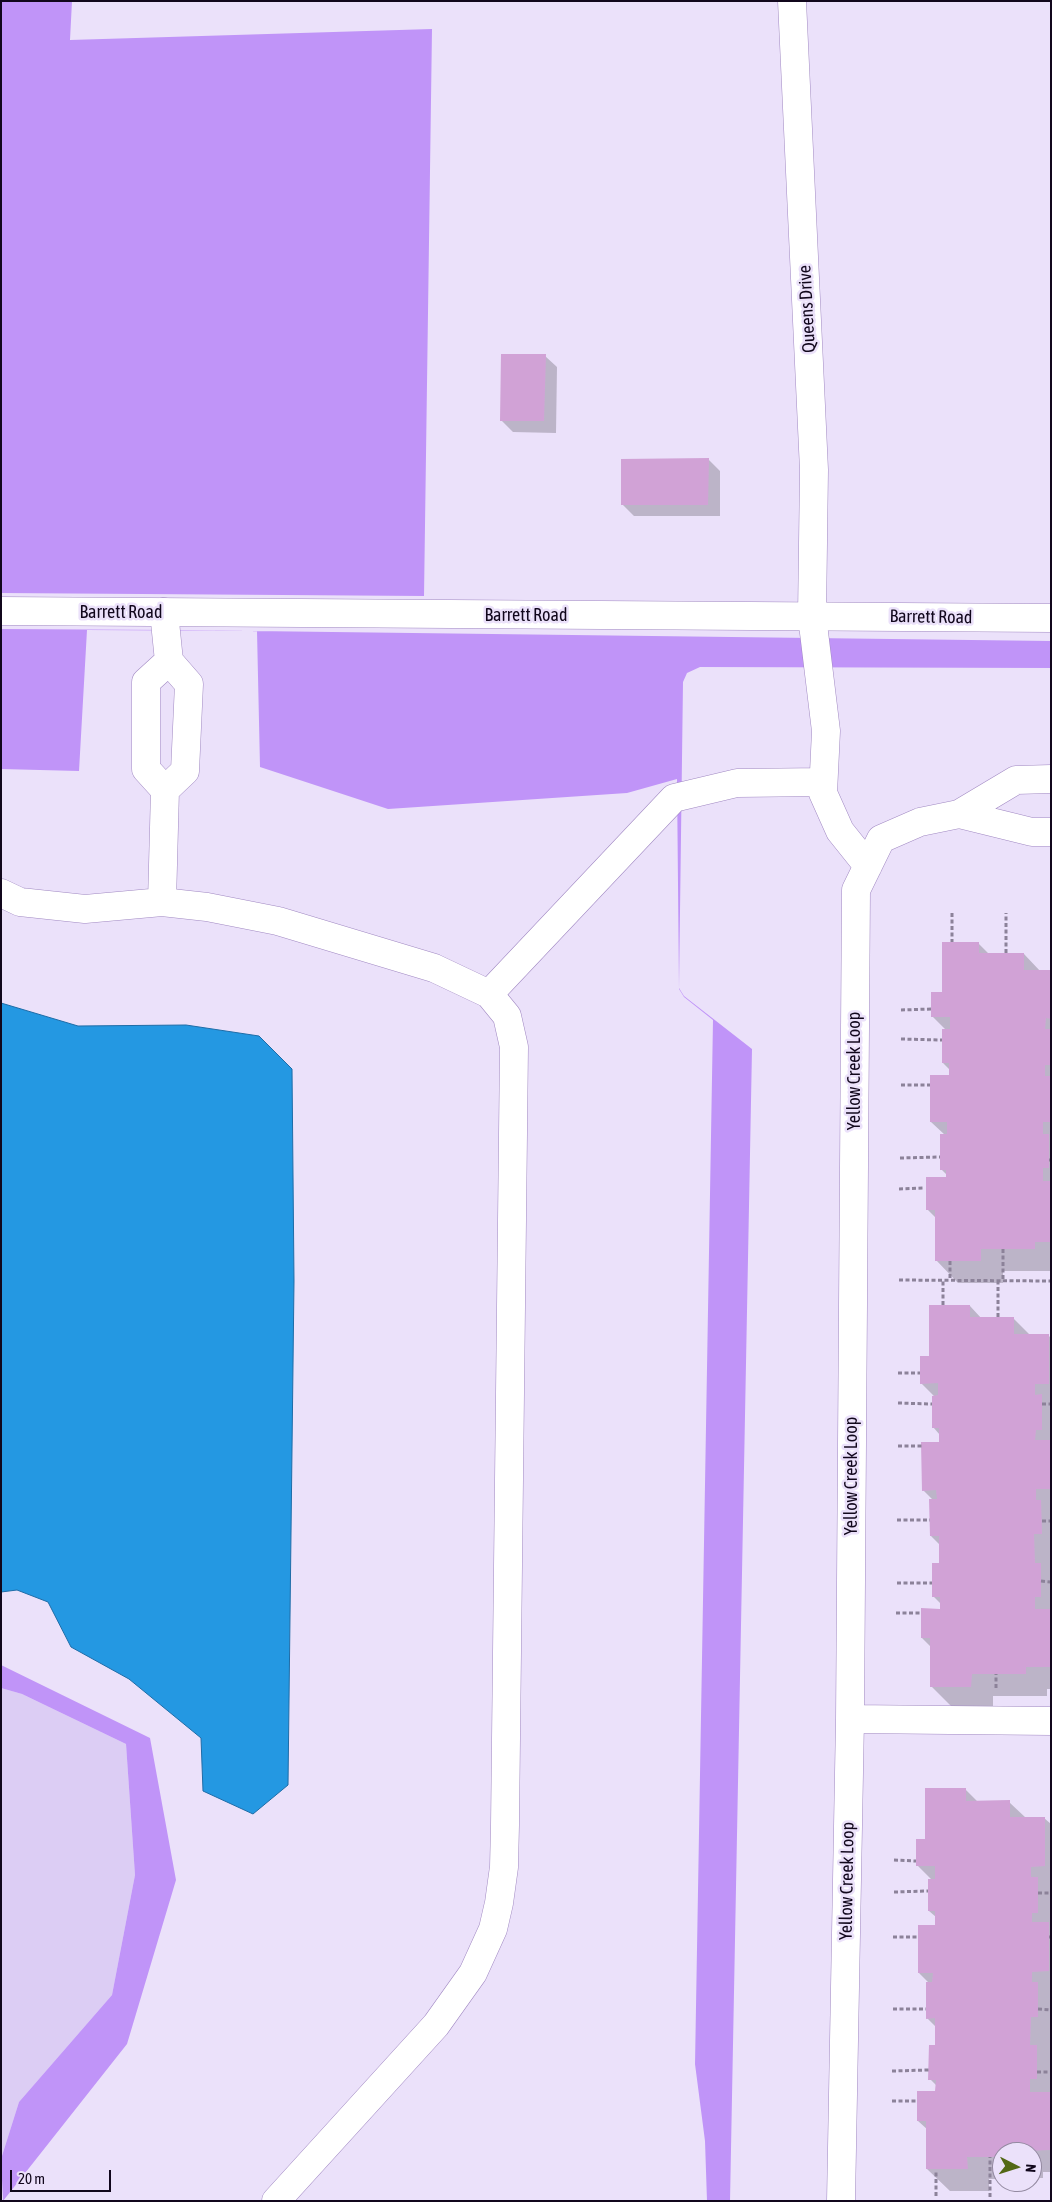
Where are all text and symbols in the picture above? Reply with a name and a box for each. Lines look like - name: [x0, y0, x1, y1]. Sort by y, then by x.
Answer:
- street label: Queens Drive: [794, 265, 820, 353]
- street label: Barrett Road: [80, 601, 162, 623]
- street label: Barrett Road: [485, 604, 567, 626]
- street label: Barrett Road: [889, 605, 973, 629]
- street label: Yellow Creek Loop: [843, 1012, 865, 1130]
- street label: Yellow Creek Loop: [840, 1417, 862, 1535]
- street label: Yellow Creek Loop: [835, 1822, 859, 1940]
- north arrow: [992, 2142, 1042, 2192]
- scale bar: [12, 2160, 114, 2192]
- text: N: [1023, 2163, 1039, 2173]
- text: 20 m: [18, 2170, 45, 2187]

